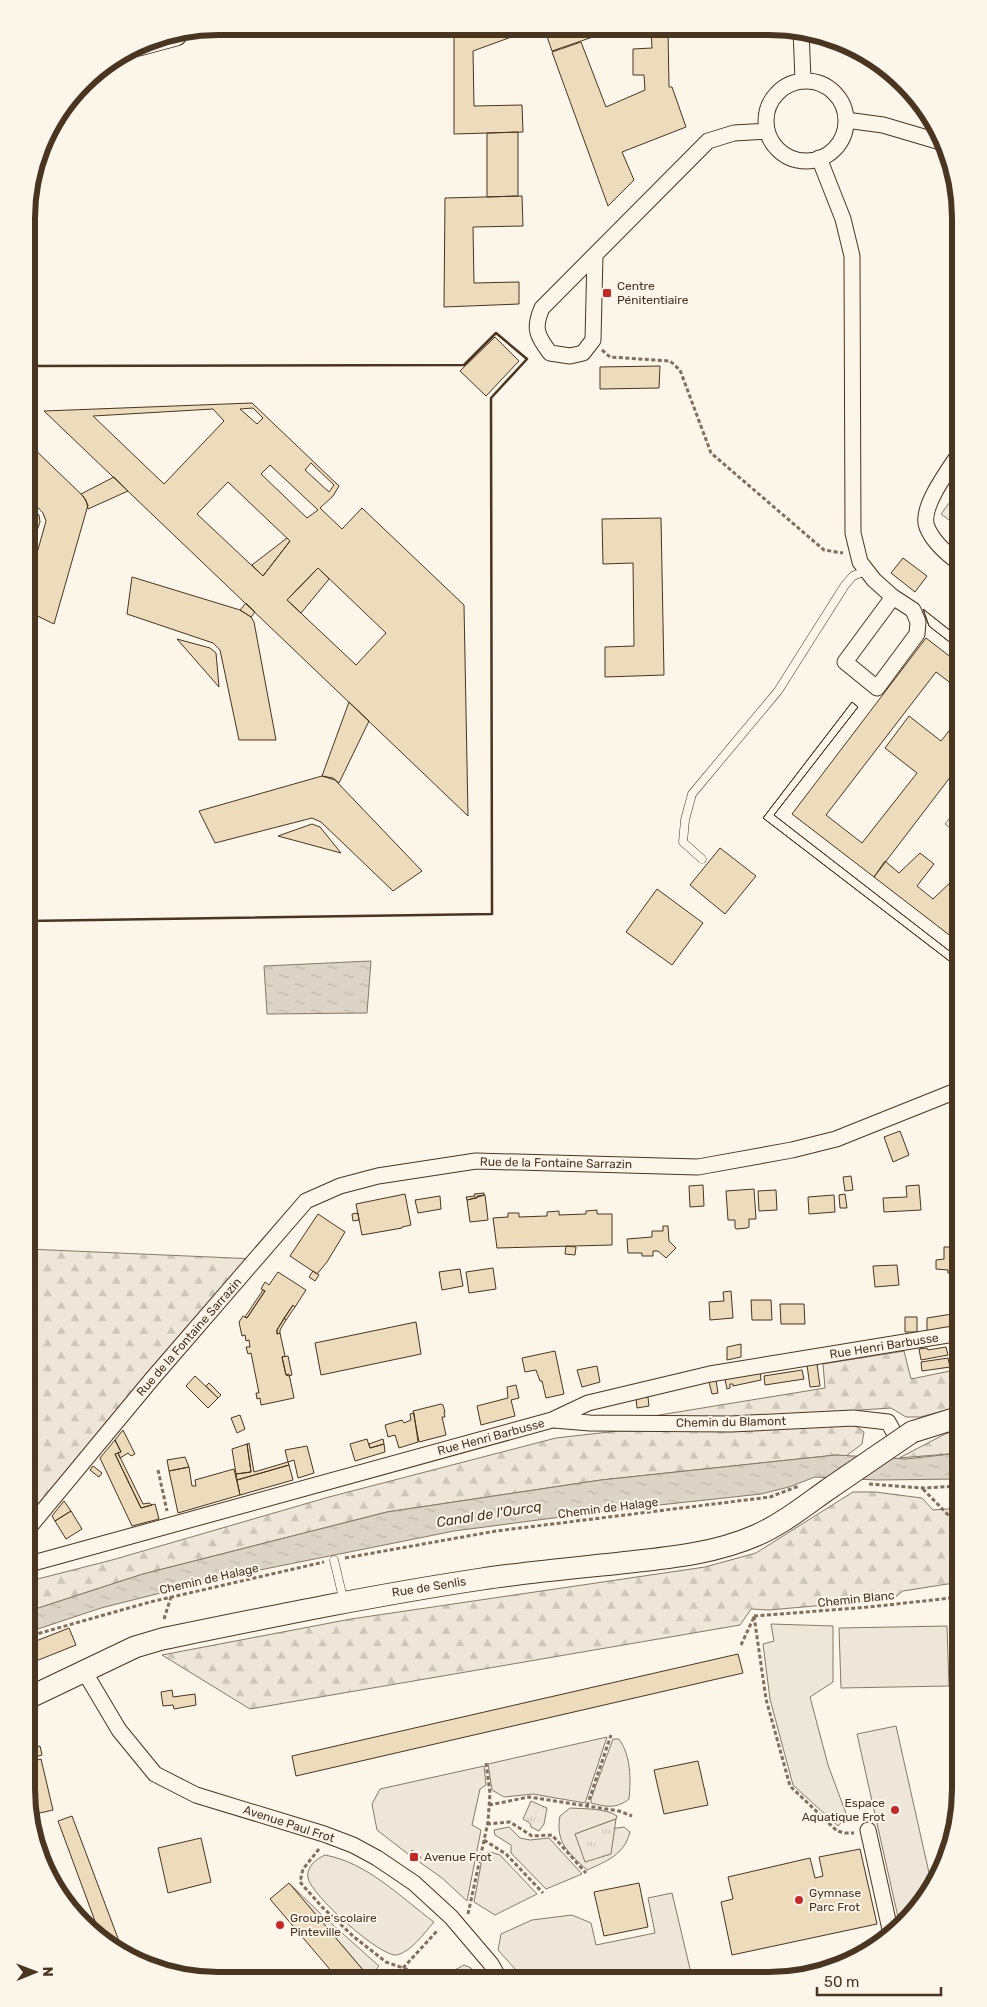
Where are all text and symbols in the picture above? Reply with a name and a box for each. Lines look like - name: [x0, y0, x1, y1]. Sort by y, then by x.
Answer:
- place label: Centre Pénitentiaire: [617, 279, 689, 307]
- marker: Centre Pénitentiaire: [601, 287, 613, 299]
- street label: Rue de la Fontaine Sarrazin: [480, 1155, 632, 1171]
- street label: Rue de la Fontaine Sarrazin: [134, 1275, 244, 1399]
- street label: Rue Henri Barbusse: [828, 1330, 940, 1362]
- street label: Chemin du Blamont: [676, 1414, 786, 1430]
- street label: Rue Henri Barbusse: [436, 1416, 546, 1458]
- street label: Chemin de Halage: [557, 1495, 659, 1521]
- water label: Canal de l'Ourcq: [435, 1498, 543, 1531]
- street label: Chemin de Halage: [158, 1561, 260, 1597]
- street label: Rue de Senlis: [391, 1574, 467, 1600]
- street label: Chemin Blanc: [817, 1588, 896, 1610]
- place label: Espace Aquatique Frot: [802, 1796, 885, 1824]
- street label: Avenue Paul Frot: [242, 1803, 337, 1845]
- marker: Espace Aquatique Frot: [889, 1804, 901, 1816]
- place label: Avenue Frot: [424, 1850, 492, 1864]
- marker: Avenue Frot: [408, 1851, 420, 1863]
- place label: Gymnase Parc Frot: [809, 1886, 861, 1914]
- marker: Gymnase Parc Frot: [793, 1894, 805, 1906]
- place label: Groupe scolaire Pinteville: [290, 1911, 377, 1939]
- marker: Groupe scolaire Pinteville: [274, 1919, 286, 1931]
- north arrow: [10, 1947, 60, 1997]
- scale bar: [817, 1964, 941, 1996]
- text: N: [39, 1967, 56, 1977]
- text: 50 m: [824, 1973, 859, 1991]

